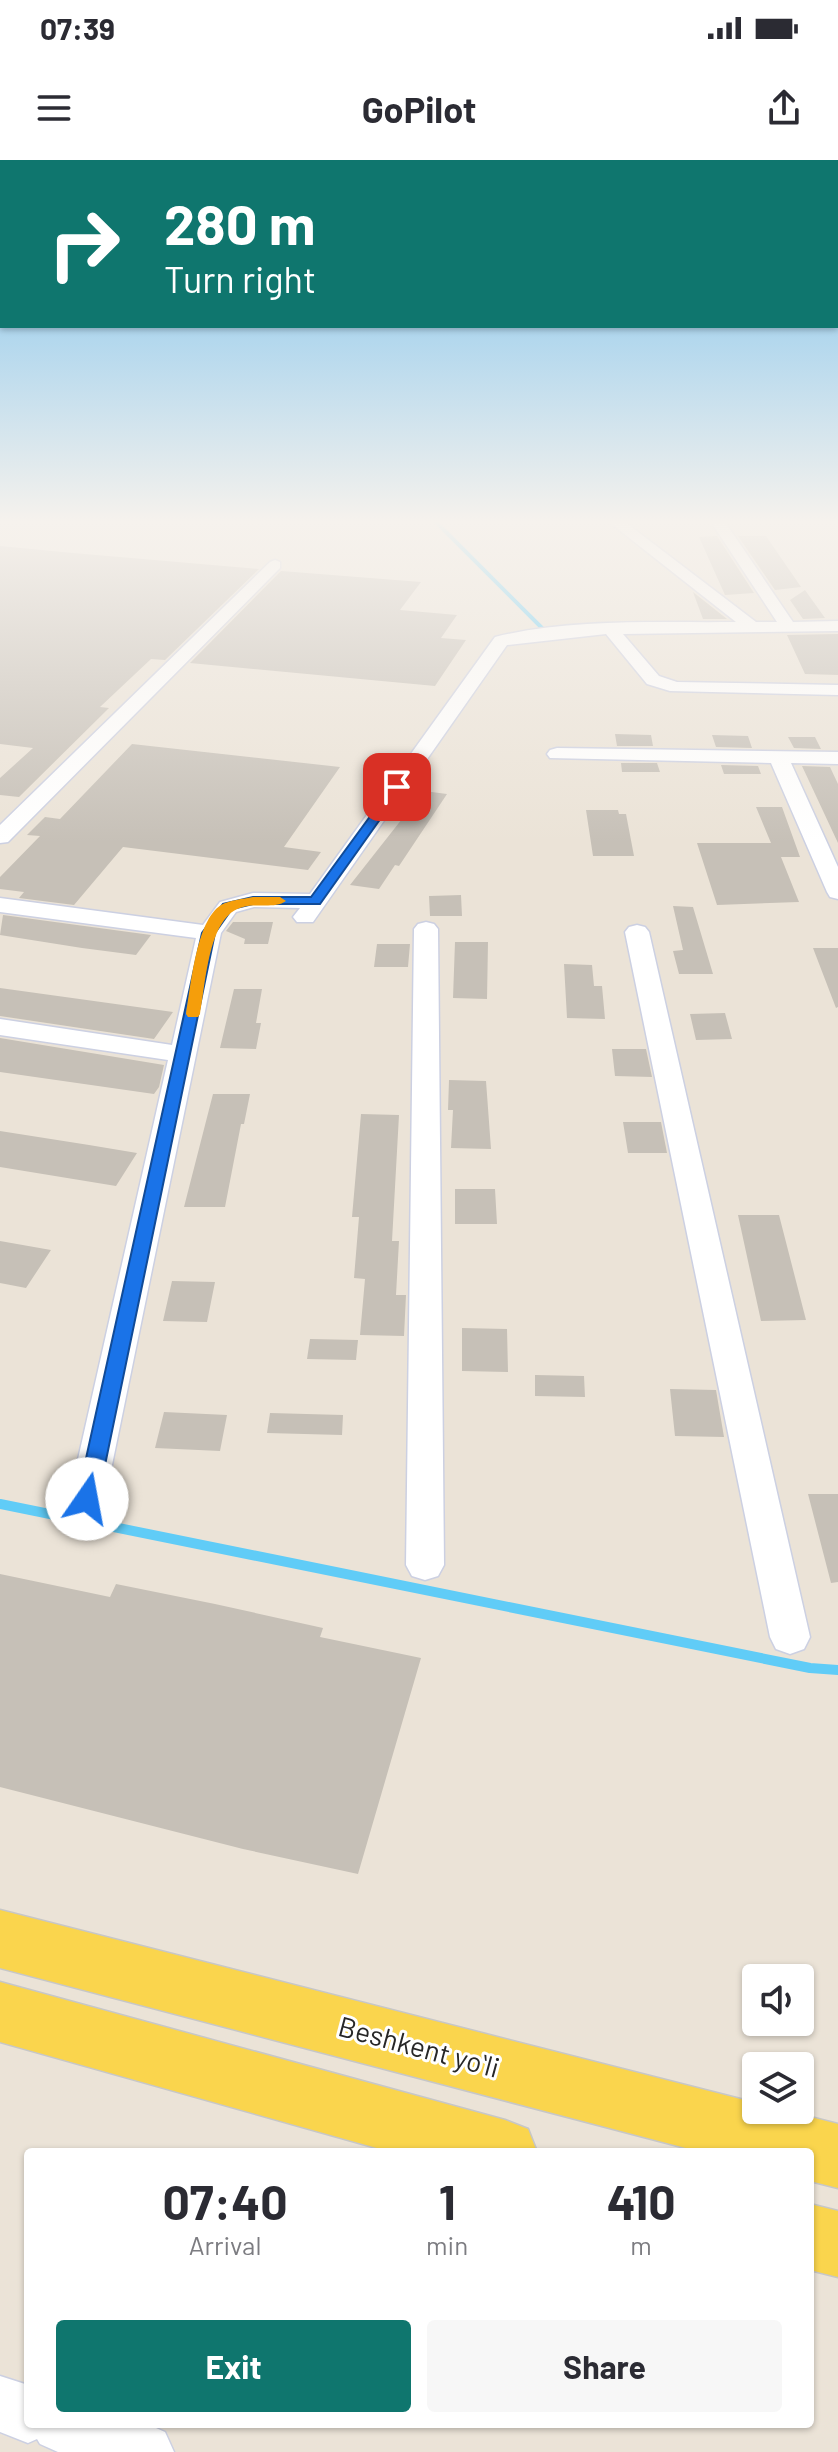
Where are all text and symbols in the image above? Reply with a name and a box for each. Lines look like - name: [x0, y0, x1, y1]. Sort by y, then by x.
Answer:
- text: 07:39: [40, 10, 115, 46]
- icon: menu: [32, 86, 76, 130]
- icon: share: [762, 86, 806, 130]
- text: GoPilot: [362, 87, 476, 130]
- text: 280 m: [164, 189, 316, 256]
- icon: right: [32, 192, 136, 296]
- text: Turn right: [164, 257, 316, 300]
- pin: [363, 753, 431, 821]
- icon: arrive: [375, 765, 419, 809]
- position arrow: [45, 1457, 129, 1541]
- map controls: [742, 1964, 814, 2124]
- button: sound: [742, 1964, 814, 2036]
- street label: Beshkent yoʻli: [335, 2008, 503, 2084]
- button: layers: [742, 2052, 814, 2124]
- text: 07:40: [163, 2172, 288, 2230]
- text: 1: [439, 2172, 456, 2230]
- text: 410: [607, 2172, 676, 2230]
- text: Arrival: [189, 2229, 261, 2260]
- text: min: [426, 2229, 468, 2260]
- text: m: [630, 2229, 652, 2260]
- button: Exit: [56, 2320, 411, 2412]
- button: Share: [427, 2320, 782, 2412]

